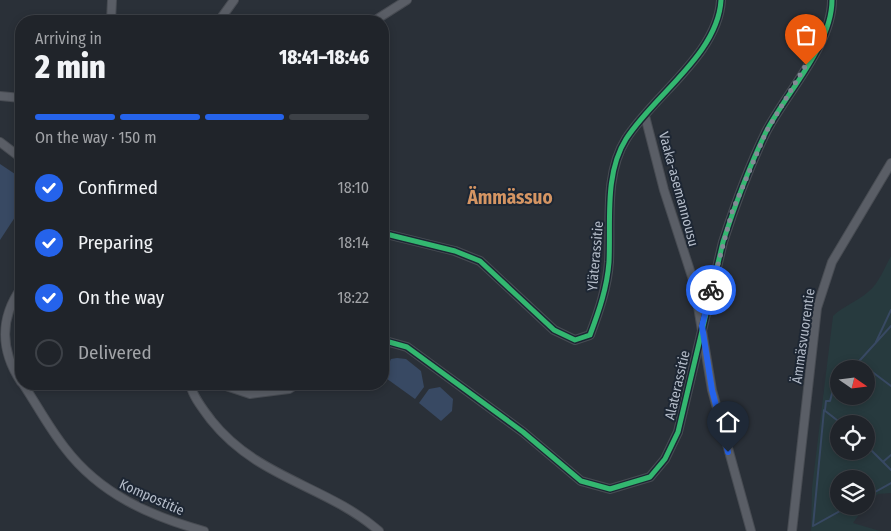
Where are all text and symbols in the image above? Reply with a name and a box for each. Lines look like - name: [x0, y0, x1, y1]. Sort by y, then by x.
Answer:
- pin: [785, 14, 827, 65]
- icon: bag: [792, 21, 820, 49]
- text: Arriving in: [35, 29, 102, 48]
- text: 18:41–18:46: [279, 46, 369, 69]
- text: 2 min: [35, 48, 106, 86]
- text: On the way · 150 m: [35, 128, 156, 147]
- street label: Vaaka-asemannousu: [655, 130, 702, 248]
- icon: check: [35, 174, 63, 202]
- text: Confirmed: [78, 176, 158, 199]
- text: 18:10: [337, 178, 369, 197]
- district label: Ämmässuo: [466, 185, 553, 209]
- street label: Yläterassitie: [584, 220, 607, 292]
- icon: check: [35, 229, 63, 257]
- text: Preparing: [78, 231, 153, 254]
- text: 18:14: [338, 233, 369, 252]
- courier: [686, 265, 736, 315]
- icon: bike: [697, 276, 725, 304]
- icon: check: [35, 284, 63, 312]
- text: On the way: [78, 286, 164, 309]
- street label: Ämmäsvuorentie: [788, 287, 819, 385]
- text: 18:22: [337, 288, 369, 307]
- text: Delivered: [78, 341, 152, 364]
- street label: Alaterassitie: [661, 349, 694, 421]
- north arrow: [830, 360, 875, 405]
- map controls: [830, 360, 875, 515]
- pin: [707, 401, 749, 452]
- icon: home: [714, 408, 742, 436]
- button: locate: [830, 415, 875, 460]
- button: layers: [830, 470, 875, 515]
- street label: Kompostitie: [117, 476, 187, 519]

